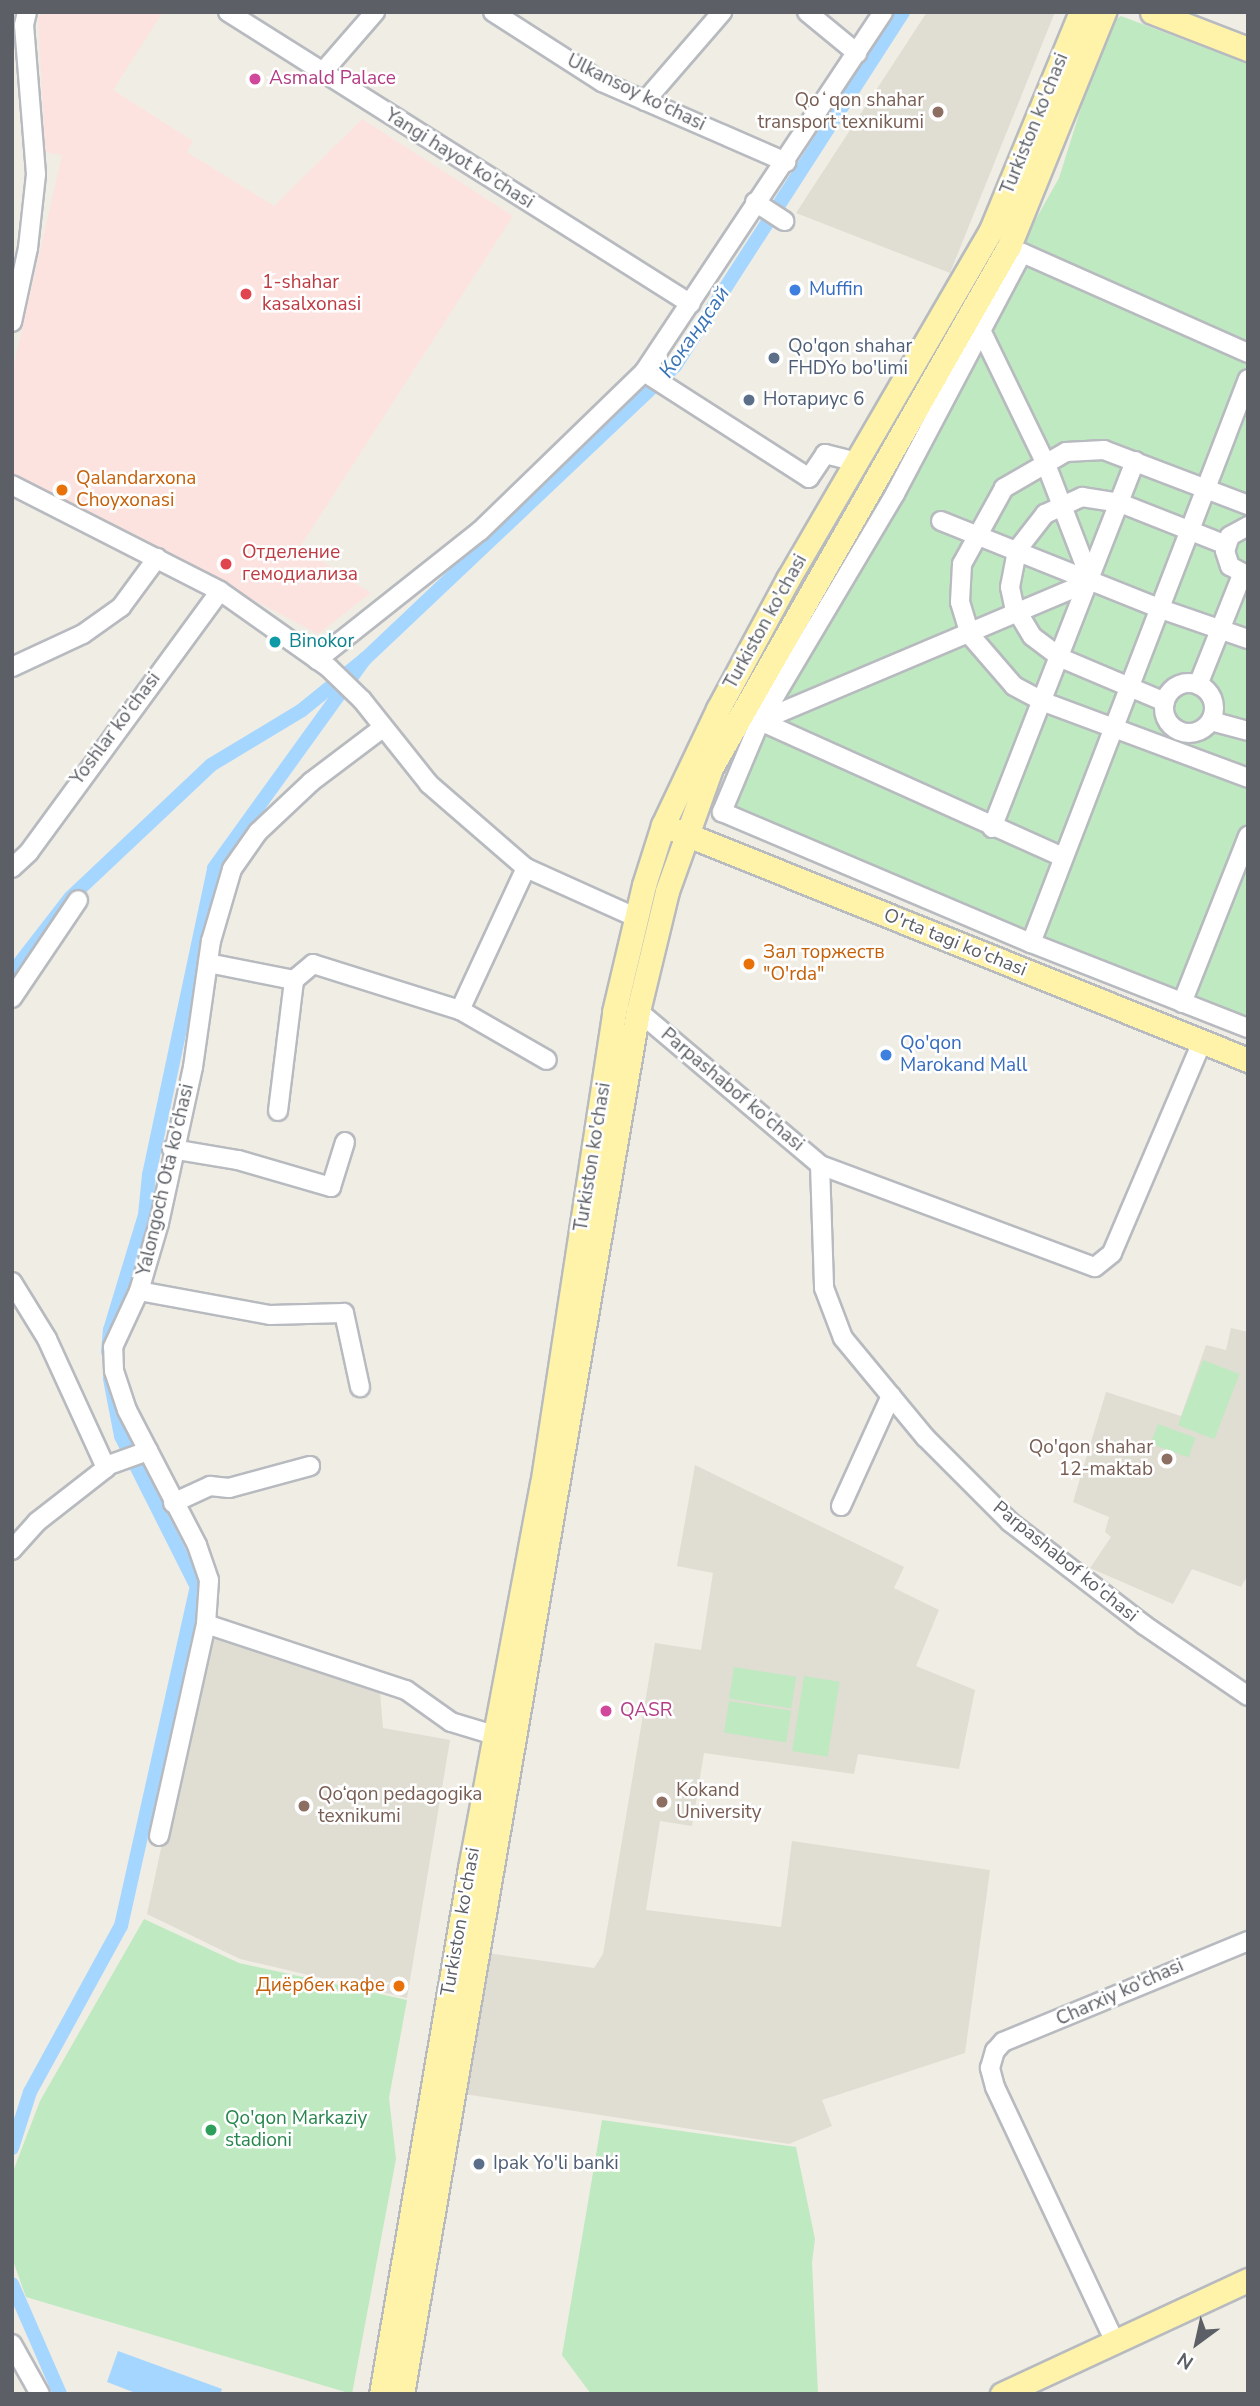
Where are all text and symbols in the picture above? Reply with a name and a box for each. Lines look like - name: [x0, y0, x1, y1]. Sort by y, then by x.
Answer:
- street label: Ulkansoy ko'chasi: [563, 50, 709, 136]
- street label: Turkiston ko'chasi: [996, 50, 1074, 198]
- place label: Asmald Palace: [269, 68, 396, 90]
- marker: Asmald Palace: [247, 71, 263, 87]
- place label: Qoʻqon shahar transport texnikumi: [758, 90, 924, 134]
- street label: Yangi hayot ko'chasi: [381, 104, 537, 214]
- marker: Qoʻqon shahar transport texnikumi: [930, 104, 946, 120]
- place label: 1-shahar kasalxonasi: [262, 272, 361, 316]
- place label: Muffin: [809, 279, 863, 301]
- water label: Кокандсай: [653, 281, 735, 383]
- marker: Muffin: [787, 282, 803, 298]
- marker: 1-shahar kasalxonasi: [236, 284, 256, 304]
- place label: Qo'qon shahar FHDYo bo'limi: [788, 336, 912, 380]
- marker: Qo'qon shahar FHDYo bo'limi: [766, 350, 782, 366]
- place label: Нотариус 6: [763, 389, 864, 411]
- marker: Нотариус 6: [741, 392, 757, 408]
- place label: Qalandarxona Choyxonasi: [76, 468, 196, 512]
- marker: Qalandarxona Choyxonasi: [54, 482, 70, 498]
- place label: Отделение гемодиализа: [242, 542, 358, 586]
- street label: Turkiston ko'chasi: [720, 551, 812, 693]
- marker: Отделение гемодиализа: [216, 554, 236, 574]
- place label: Binokor: [289, 631, 354, 653]
- marker: Binokor: [267, 634, 283, 650]
- street label: Yoshlar ko'chasi: [66, 668, 166, 790]
- street label: O'rta tagi ko'chasi: [880, 904, 1030, 982]
- place label: Зал торжеств "O'rda": [763, 942, 885, 986]
- marker: Зал торжеств "O'rda": [741, 956, 757, 972]
- street label: Parpashabof ko'chasi: [656, 1024, 808, 1156]
- place label: Qo'qon Marokand Mall: [900, 1033, 1027, 1077]
- marker: Qo'qon Marokand Mall: [878, 1047, 894, 1063]
- street label: Turkiston ko'chasi: [570, 1081, 616, 1233]
- street label: Yalongoch Ota ko'chasi: [133, 1082, 199, 1278]
- place label: Qo'qon shahar 12-maktab: [1029, 1437, 1153, 1481]
- marker: Qo'qon shahar 12-maktab: [1159, 1451, 1175, 1467]
- street label: Parpashabof ko'chasi: [988, 1497, 1142, 1627]
- place label: QASR: [620, 1700, 672, 1722]
- marker: QASR: [598, 1703, 614, 1719]
- place label: Kokand University: [676, 1780, 762, 1824]
- place label: Qo‘qon pedagogika texnikumi: [318, 1784, 482, 1828]
- marker: Kokand University: [654, 1794, 670, 1810]
- marker: Qo‘qon pedagogika texnikumi: [296, 1798, 312, 1814]
- street label: Turkiston ko'chasi: [437, 1846, 485, 1998]
- street label: Charxiy ko'chasi: [1053, 1955, 1187, 2031]
- place label: Диёрбек кафе: [256, 1975, 385, 1997]
- marker: Диёрбек кафе: [391, 1978, 407, 1994]
- place label: Qo'qon Markaziy stadioni: [225, 2108, 367, 2152]
- marker: Qo'qon Markaziy stadioni: [203, 2122, 219, 2138]
- place label: Ipak Yo'li banki: [493, 2153, 619, 2175]
- marker: Ipak Yo'li banki: [471, 2156, 487, 2172]
- north arrow: [1162, 2308, 1232, 2378]
- text: N: [1173, 2346, 1199, 2375]

